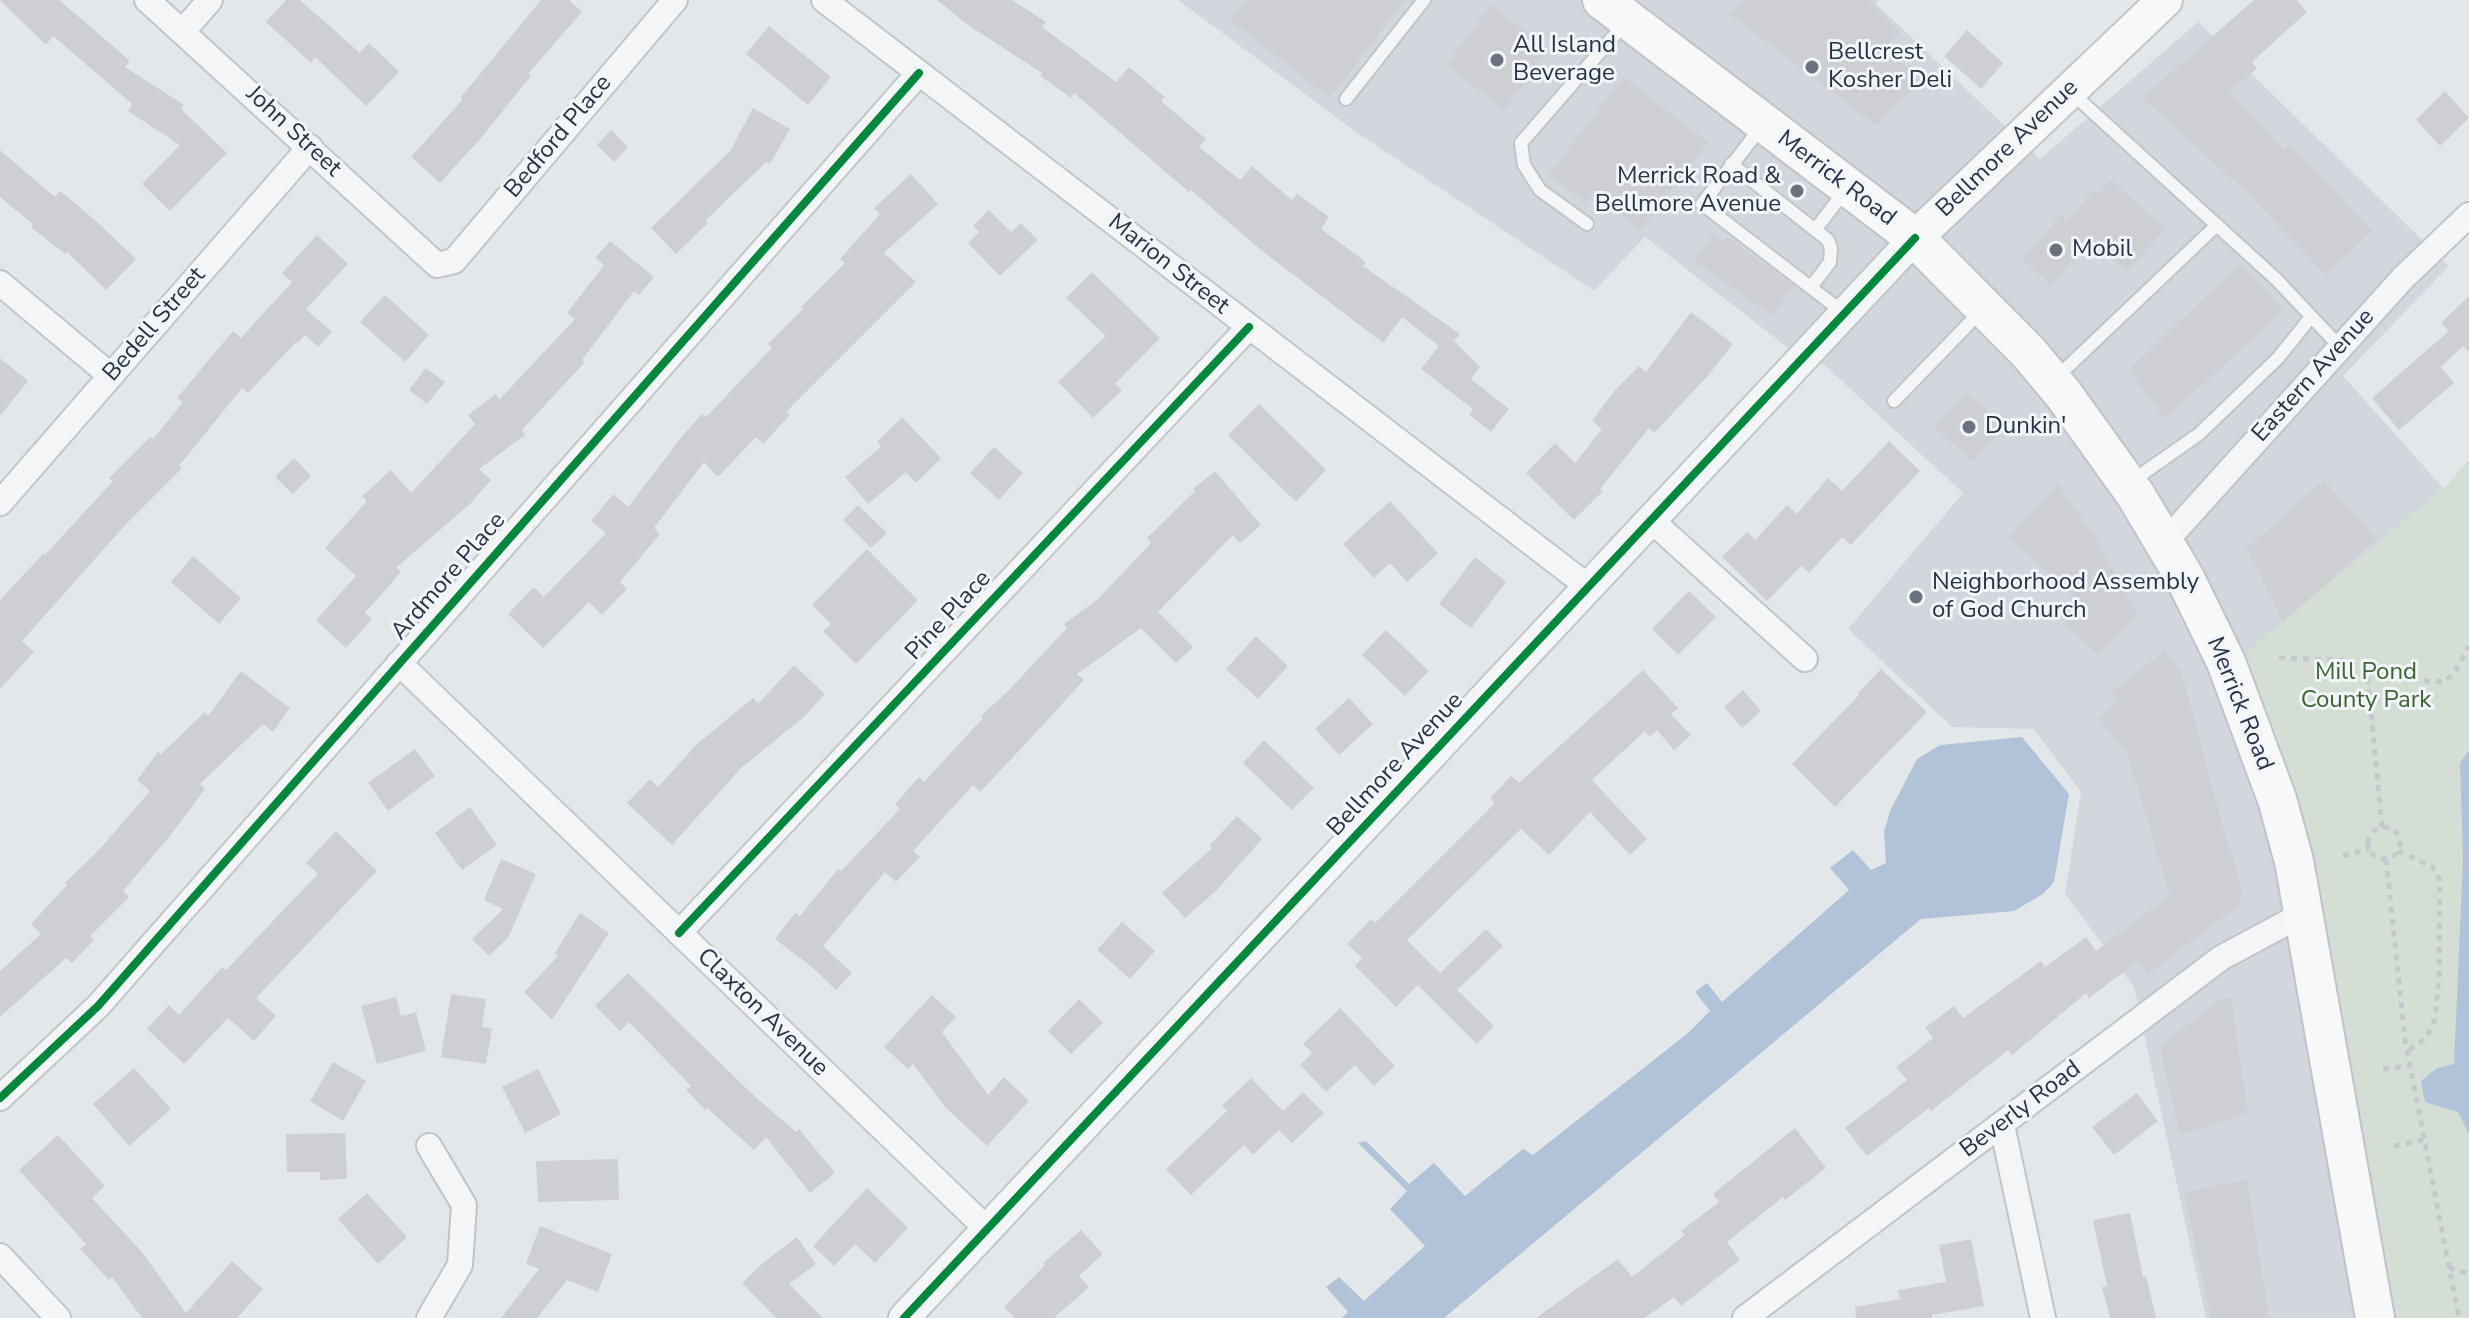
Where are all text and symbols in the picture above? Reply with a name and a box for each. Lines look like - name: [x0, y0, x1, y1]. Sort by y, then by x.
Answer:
- place label: All Island Beverage: [1513, 32, 1616, 88]
- place label: Bellcrest Kosher Deli: [1828, 39, 1952, 95]
- marker: All Island Beverage: [1488, 51, 1506, 69]
- marker: Bellcrest Kosher Deli: [1803, 58, 1821, 76]
- street label: Bedford Place: [499, 70, 619, 204]
- street label: Bellmore Avenue: [1931, 74, 2085, 224]
- street label: John Street: [239, 81, 347, 183]
- street label: Merrick Road: [1771, 125, 1901, 233]
- place label: Merrick Road & Bellmore Avenue: [1595, 163, 1781, 219]
- marker: Merrick Road & Bellmore Avenue: [1788, 182, 1806, 200]
- street label: Marion Street: [1102, 209, 1234, 321]
- place label: Mobil: [2072, 236, 2133, 264]
- marker: Mobil: [2047, 241, 2065, 259]
- street label: Bedell Street: [98, 262, 212, 388]
- street label: Eastern Avenue: [2247, 304, 2381, 448]
- place label: Dunkin': [1985, 413, 2066, 441]
- marker: Dunkin': [1960, 418, 1978, 436]
- street label: Ardmore Place: [386, 507, 512, 647]
- street label: Pine Place: [900, 565, 998, 667]
- place label: Neighborhood Assembly of God Church: [1932, 569, 2199, 625]
- marker: Neighborhood Assembly of God Church: [1907, 588, 1925, 606]
- street label: Merrick Road: [2199, 633, 2279, 775]
- park label: Mill Pond County Park: [2301, 659, 2431, 715]
- street label: Bellmore Avenue: [1322, 687, 1470, 843]
- street label: Claxton Avenue: [690, 943, 834, 1083]
- street label: Beverly Road: [1955, 1055, 2087, 1165]

